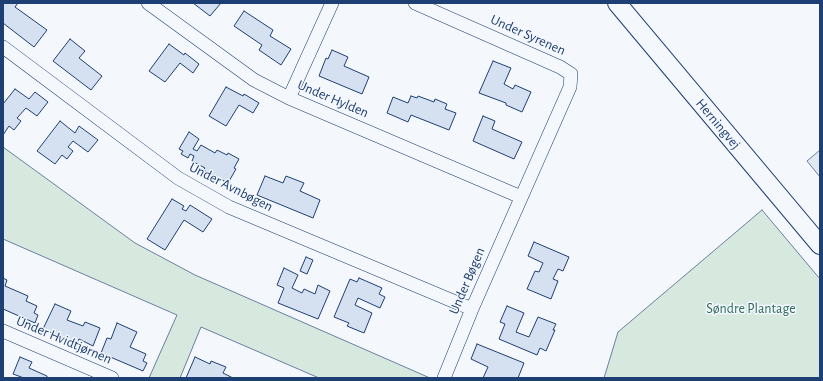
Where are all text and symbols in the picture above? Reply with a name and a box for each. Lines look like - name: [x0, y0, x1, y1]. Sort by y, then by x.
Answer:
- street label: Under Syrenen: [488, 11, 568, 59]
- street label: Under Hylden: [295, 76, 371, 122]
- street label: Herningvej: [692, 95, 744, 153]
- street label: Under Avnbøgen: [186, 159, 276, 215]
- street label: Under Bøgen: [445, 245, 489, 317]
- park label: Søndre Plantage: [706, 301, 796, 317]
- street label: Under Hvidtjørnen: [14, 312, 114, 368]

